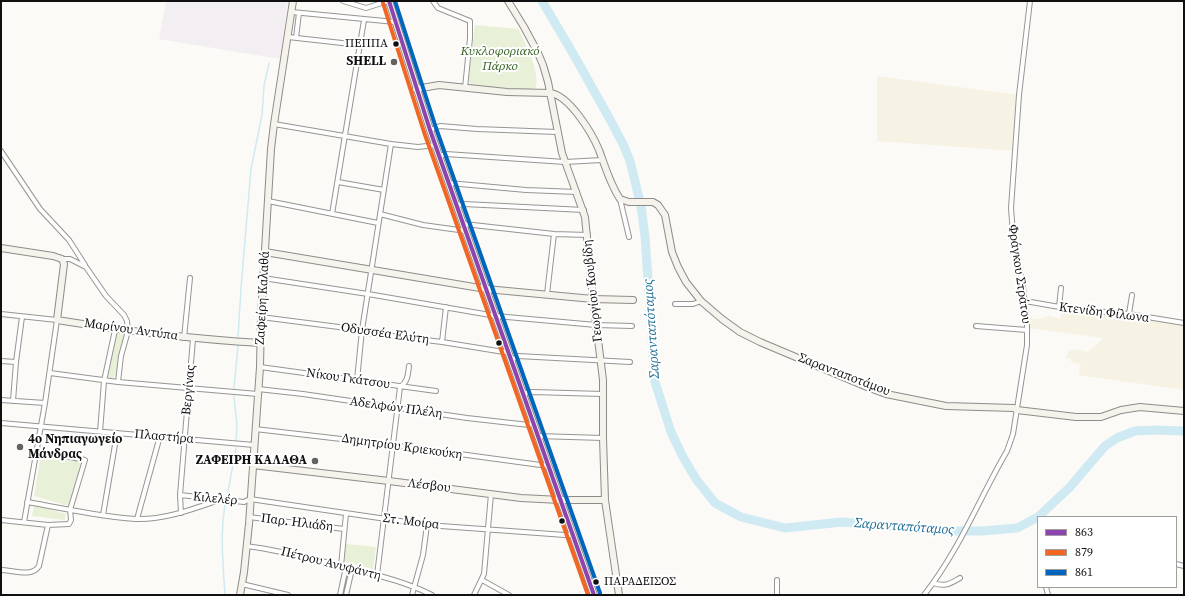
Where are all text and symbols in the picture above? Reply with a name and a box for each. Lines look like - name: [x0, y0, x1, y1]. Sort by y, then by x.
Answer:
- place label: ΠΕΠΠΑ: [345, 37, 388, 51]
- marker: ΠΕΠΠΑ: [391, 39, 401, 49]
- park label: Κυκλοφοριακό Πάρκο: [460, 44, 540, 75]
- place label: SHELL: [346, 54, 386, 70]
- marker: SHELL: [389, 57, 399, 67]
- street label: Φράγκου Στράτου: [1004, 223, 1034, 325]
- street label: Γεωργίου Κουβίδη: [580, 239, 606, 343]
- street label: Ζαφείρη Καλαθά: [253, 251, 273, 345]
- water label: Σαρανταπόταμος: [640, 279, 664, 379]
- street label: Κτενίδη Φίλωνα: [1058, 300, 1150, 326]
- street label: Μαρίνου Αντύπα: [83, 316, 179, 344]
- street label: Οδυσσέα Ελύτη: [340, 320, 430, 348]
- unlabelled marker: [494, 338, 504, 348]
- street label: Σαρανταποτάμου: [796, 350, 892, 400]
- street label: Βεργίνας: [179, 364, 199, 416]
- street label: Νίκου Γκάτσου: [305, 365, 391, 393]
- street label: Αδελφών Πλέλη: [349, 394, 443, 422]
- street label: Πλαστήρα: [134, 427, 194, 447]
- street label: Δημητρίου Κριεκούκη: [341, 431, 463, 463]
- place label: 4ο Νηπιαγωγείο Μάνδρας: [28, 432, 122, 463]
- marker: 4ο Νηπιαγωγείο Μάνδρας: [15, 442, 25, 452]
- place label: ΖΑΦΕΙΡΗ ΚΑΛΑΘΑ: [196, 453, 307, 469]
- marker: ΖΑΦΕΙΡΗ ΚΑΛΑΘΑ: [310, 456, 320, 466]
- street label: Λέσβου: [407, 476, 451, 496]
- street label: Κιλελέρ: [192, 489, 238, 509]
- street label: Παρ. Ηλιάδη: [260, 511, 334, 535]
- street label: Στ. Μοίρα: [382, 511, 440, 533]
- water label: Σαρανταπόταμος: [854, 515, 954, 539]
- unlabelled marker: [557, 516, 567, 526]
- legend: [1037, 516, 1177, 588]
- text: 863: [1075, 524, 1093, 540]
- street label: Πέτρου Ανυφάντη: [279, 544, 383, 584]
- text: 879: [1075, 544, 1093, 560]
- text: 861: [1075, 564, 1093, 580]
- place label: ΠΑΡΑΔΕΙΣΟΣ: [604, 575, 676, 589]
- marker: ΠΑΡΑΔΕΙΣΟΣ: [591, 577, 601, 587]

